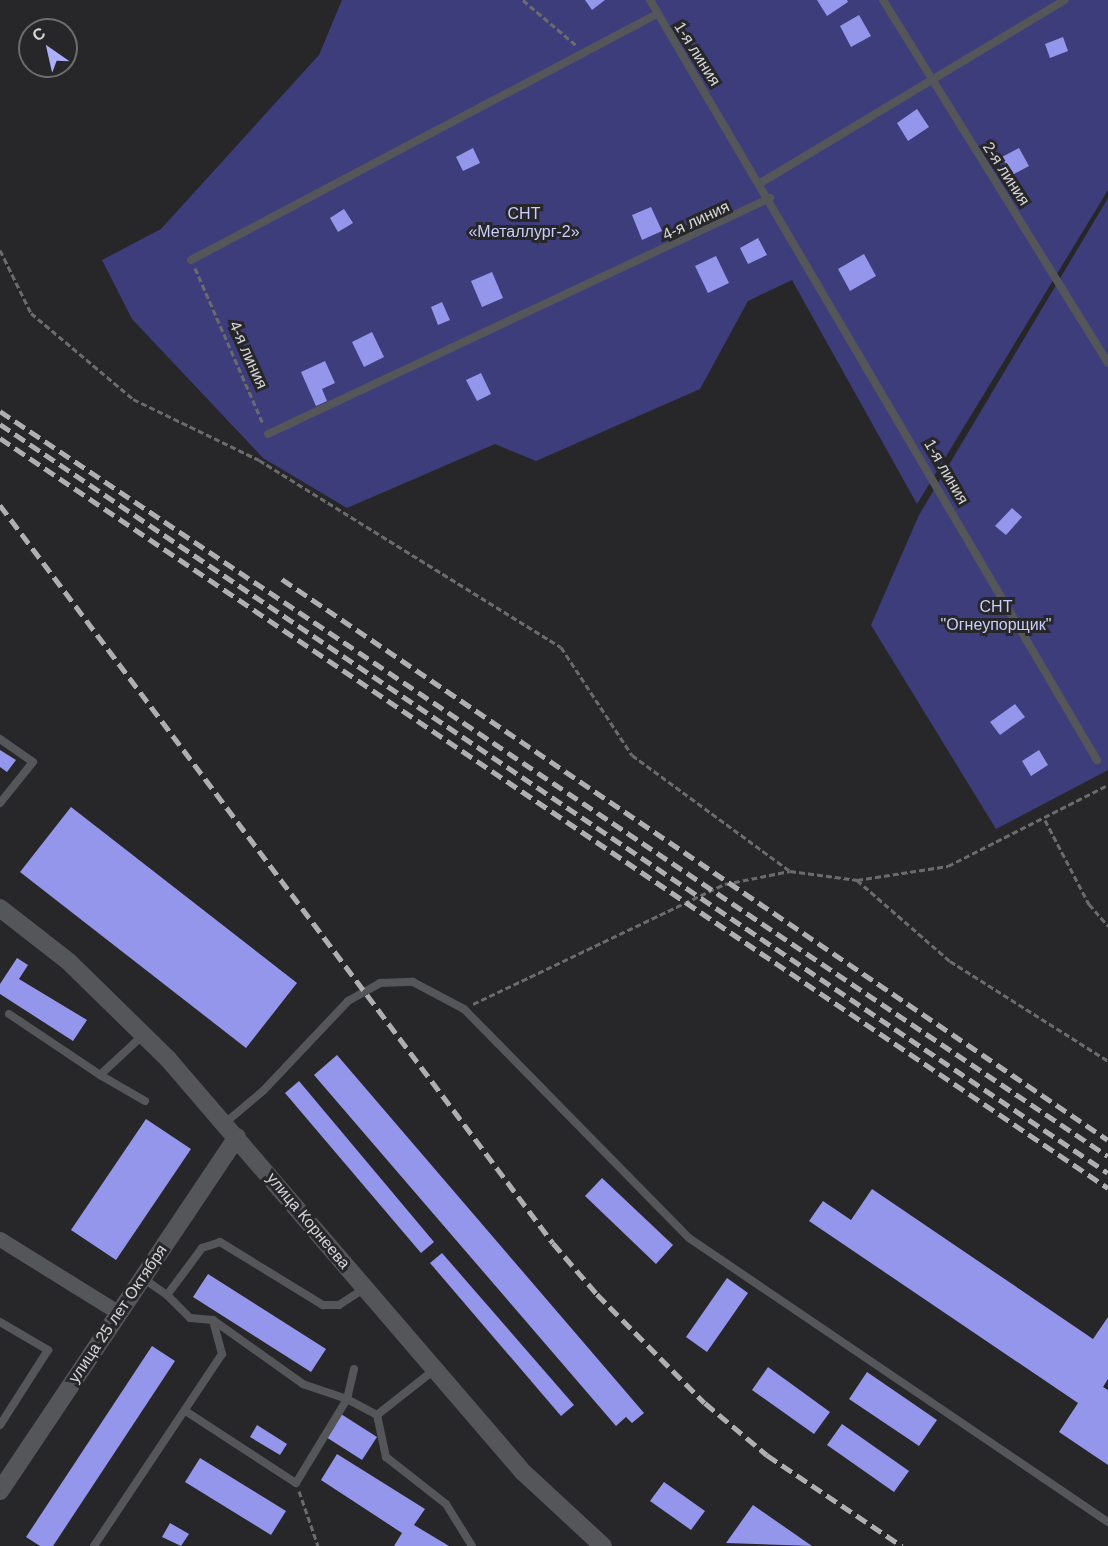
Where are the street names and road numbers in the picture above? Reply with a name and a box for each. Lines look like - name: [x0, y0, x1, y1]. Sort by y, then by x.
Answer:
- street label: 1-я линия: [670, 18, 724, 90]
- street label: 2-я линия: [978, 139, 1034, 209]
- street label: 4-я линия: [659, 197, 733, 245]
- street label: 4-я линия: [225, 318, 271, 392]
- street label: 1-я линия: [920, 436, 972, 508]
- street label: улица Корнеева: [262, 1169, 354, 1273]
- street label: улица 25 лет Октября: [65, 1241, 171, 1387]

